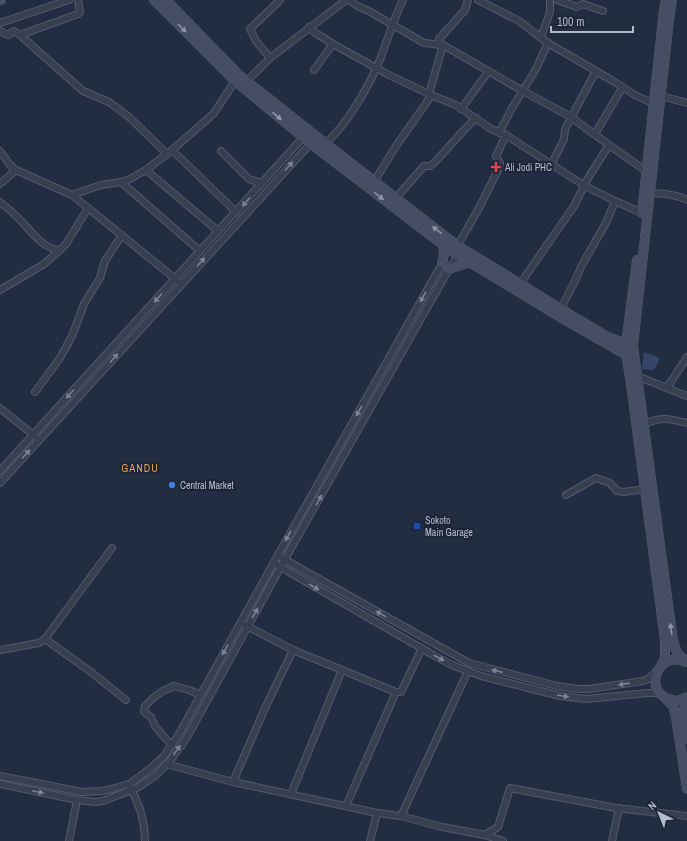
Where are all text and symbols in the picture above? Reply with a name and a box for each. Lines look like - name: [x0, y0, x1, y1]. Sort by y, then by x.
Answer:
- scale bar: [551, 8, 633, 34]
- text: 100 m: [557, 14, 584, 30]
- one-way arrow: [177, 23, 187, 32]
- one-way arrow: [272, 111, 283, 120]
- one-way arrow: [284, 161, 294, 171]
- marker: Ali Jodi PHC: [490, 161, 502, 173]
- place label: Ali Jodi PHC: [504, 161, 552, 174]
- one-way arrow: [374, 192, 385, 200]
- one-way arrow: [241, 197, 250, 207]
- one-way arrow: [432, 226, 443, 234]
- one-way arrow: [197, 257, 206, 267]
- one-way arrow: [419, 291, 426, 303]
- one-way arrow: [153, 292, 162, 303]
- one-way arrow: [109, 353, 119, 363]
- one-way arrow: [65, 389, 75, 399]
- one-way arrow: [356, 405, 362, 417]
- one-way arrow: [22, 449, 31, 459]
- district label: GANDU: [121, 461, 159, 475]
- place label: Central Market: [180, 479, 234, 492]
- marker: Central Market: [167, 480, 177, 490]
- one-way arrow: [315, 494, 322, 505]
- place label: Sokoto Main Garage: [425, 514, 473, 539]
- marker: Sokoto Main Garage: [412, 521, 422, 531]
- one-way arrow: [285, 530, 292, 542]
- one-way arrow: [309, 583, 320, 590]
- one-way arrow: [252, 607, 259, 619]
- one-way arrow: [375, 610, 387, 617]
- one-way arrow: [668, 622, 674, 635]
- one-way arrow: [222, 644, 229, 656]
- one-way arrow: [434, 655, 445, 661]
- one-way arrow: [491, 667, 503, 673]
- one-way arrow: [618, 681, 630, 687]
- one-way arrow: [557, 694, 569, 700]
- one-way arrow: [173, 745, 181, 756]
- one-way arrow: [32, 789, 44, 795]
- north arrow: [639, 793, 679, 833]
- text: N: [645, 798, 659, 813]

